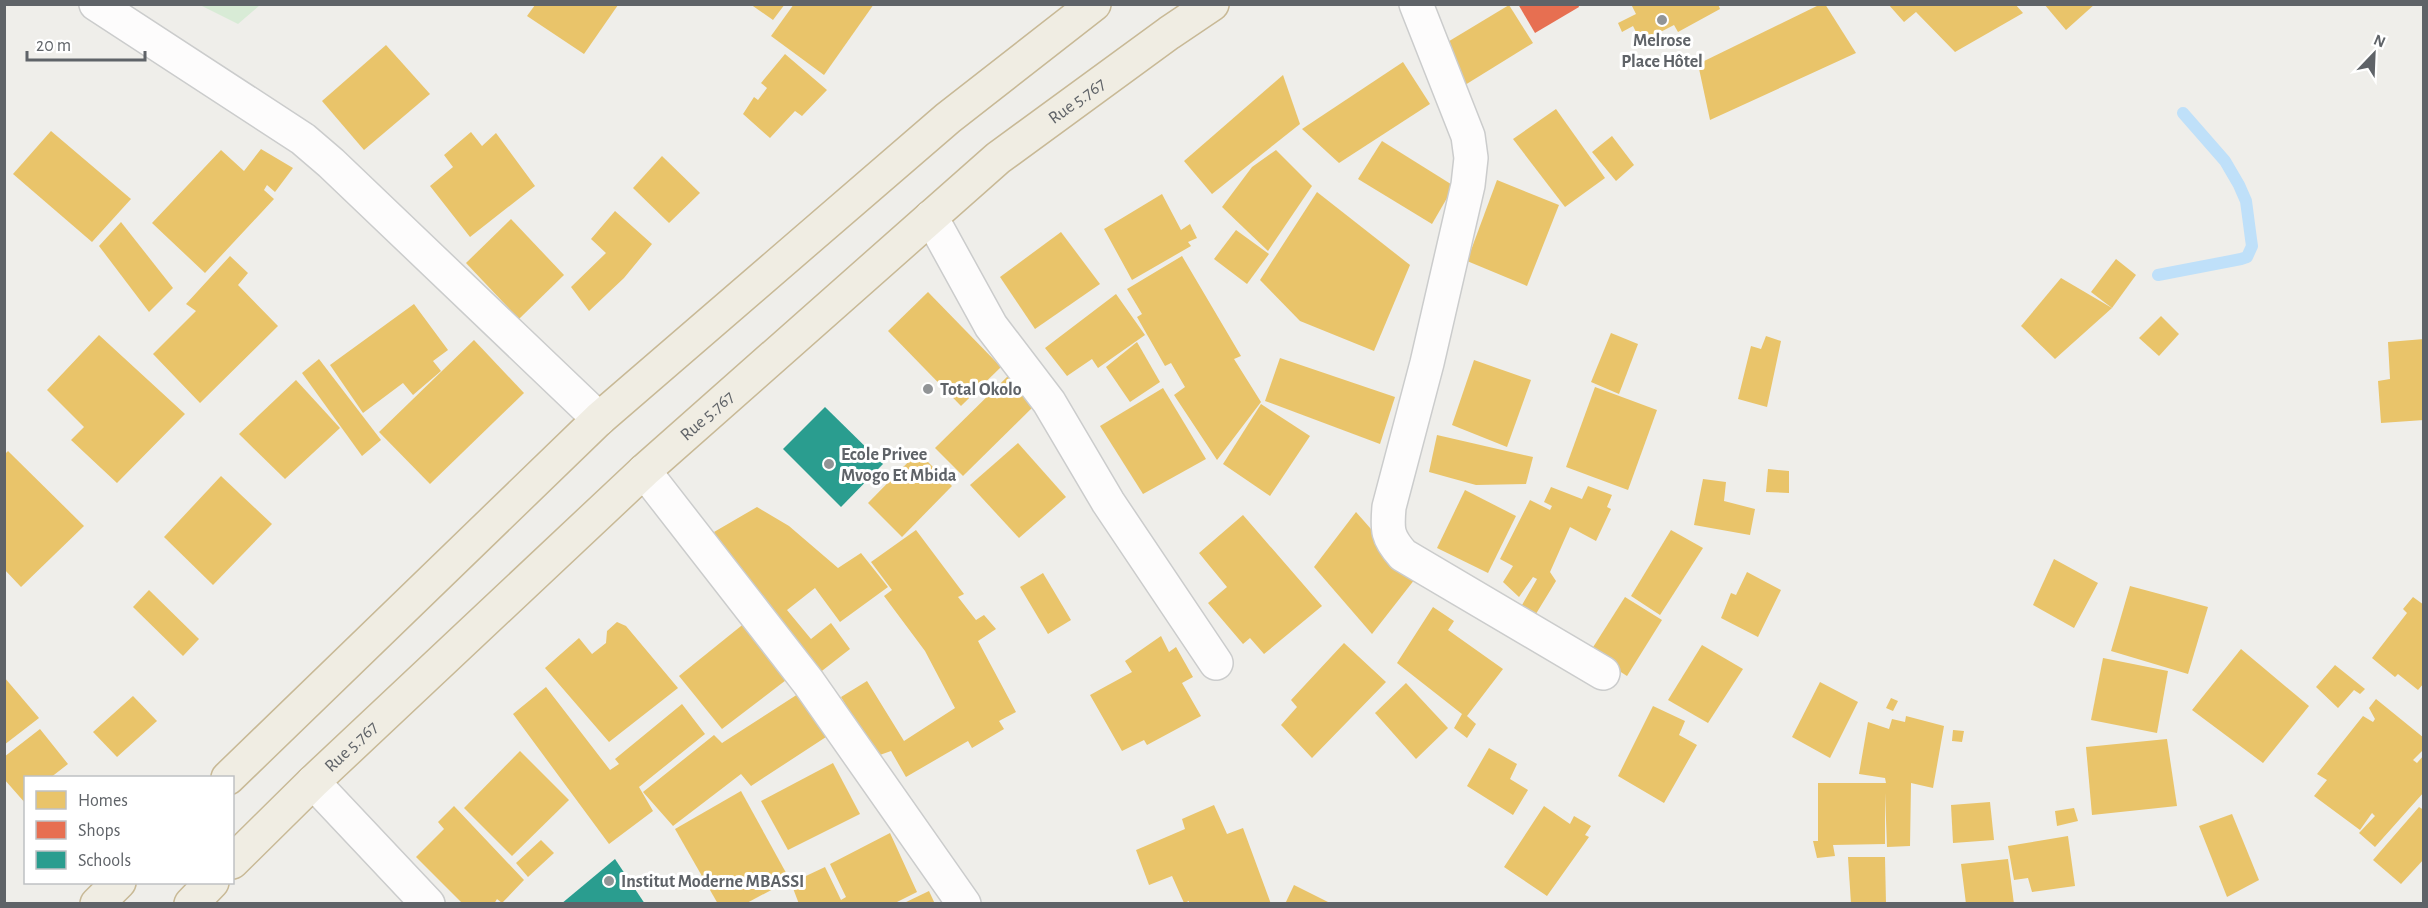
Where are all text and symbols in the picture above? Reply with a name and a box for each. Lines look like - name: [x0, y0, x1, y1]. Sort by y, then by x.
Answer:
- marker: Melrose Place Hôtel: [1655, 13, 1669, 27]
- scale bar: [27, 24, 146, 62]
- north arrow: [2344, 24, 2404, 84]
- place label: Melrose Place Hôtel: [1621, 32, 1703, 71]
- text: N: [2371, 32, 2388, 51]
- text: 20 m: [36, 37, 71, 55]
- street label: Rue 5.767: [1046, 75, 1109, 128]
- place label: Total Okolo: [940, 381, 1022, 399]
- marker: Total Okolo: [921, 382, 935, 396]
- street label: Rue 5.767: [677, 388, 738, 444]
- place label: Ecole Privee Mvogo Et Mbida: [841, 446, 957, 485]
- marker: Ecole Privee Mvogo Et Mbida: [822, 457, 836, 471]
- street label: Rue 5.767: [322, 718, 382, 776]
- legend: [24, 776, 234, 884]
- text: Homes: [78, 792, 128, 810]
- text: Shops: [78, 822, 120, 840]
- text: Schools: [78, 852, 131, 870]
- place label: Institut Moderne MBASSI: [621, 873, 804, 891]
- marker: Institut Moderne MBASSI: [602, 874, 616, 888]

